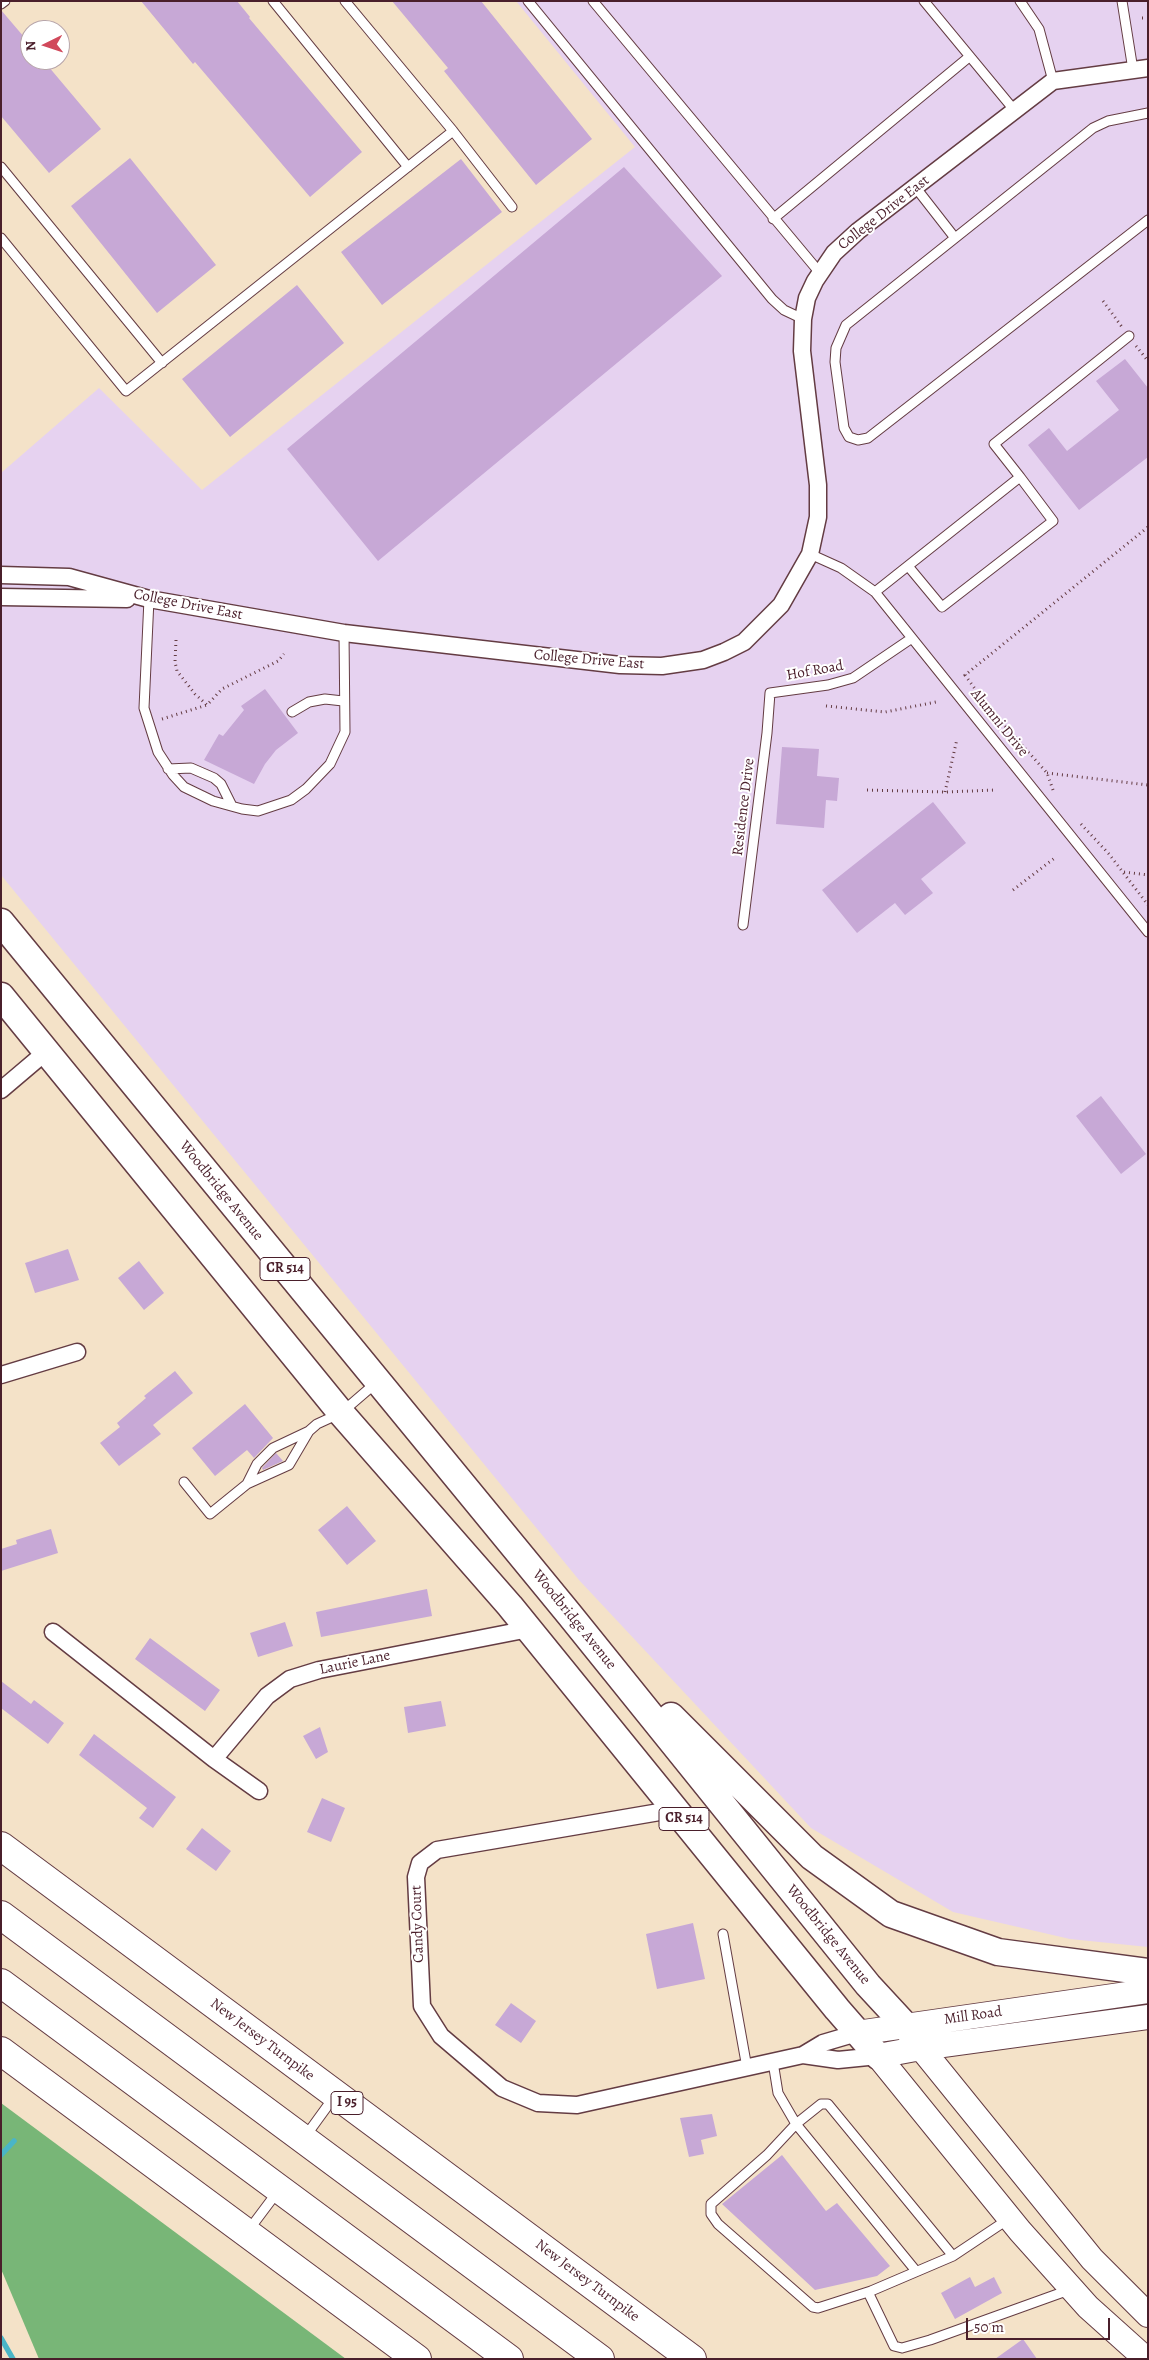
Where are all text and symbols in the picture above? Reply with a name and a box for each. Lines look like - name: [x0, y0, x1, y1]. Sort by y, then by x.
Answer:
- north arrow: [20, 20, 70, 70]
- text: N: [21, 40, 40, 52]
- street label: College Drive East: [835, 172, 933, 254]
- street label: College Drive East: [132, 586, 244, 624]
- street label: College Drive East: [533, 646, 645, 674]
- street label: Hof Road: [785, 657, 845, 685]
- street label: Alumni Drive: [966, 686, 1032, 760]
- street label: Residence Drive: [729, 757, 759, 857]
- street label: Woodbridge Avenue: [175, 1137, 267, 1245]
- road number: CR 514: [260, 1258, 310, 1280]
- street label: Woodbridge Avenue: [528, 1566, 620, 1674]
- street label: Laurie Lane: [318, 1647, 392, 1679]
- road number: CR 514: [659, 1808, 709, 1830]
- street label: Woodbridge Avenue: [782, 1881, 874, 1989]
- street label: Candy Court: [408, 1885, 428, 1963]
- street label: New Jersey Turnpike: [206, 1995, 318, 2085]
- street label: Mill Road: [943, 2003, 1003, 2029]
- road number: I 95: [331, 2092, 363, 2114]
- street label: New Jersey Turnpike: [531, 2236, 643, 2326]
- scale bar: [969, 2308, 1113, 2340]
- text: 50 m: [974, 2317, 1004, 2337]

